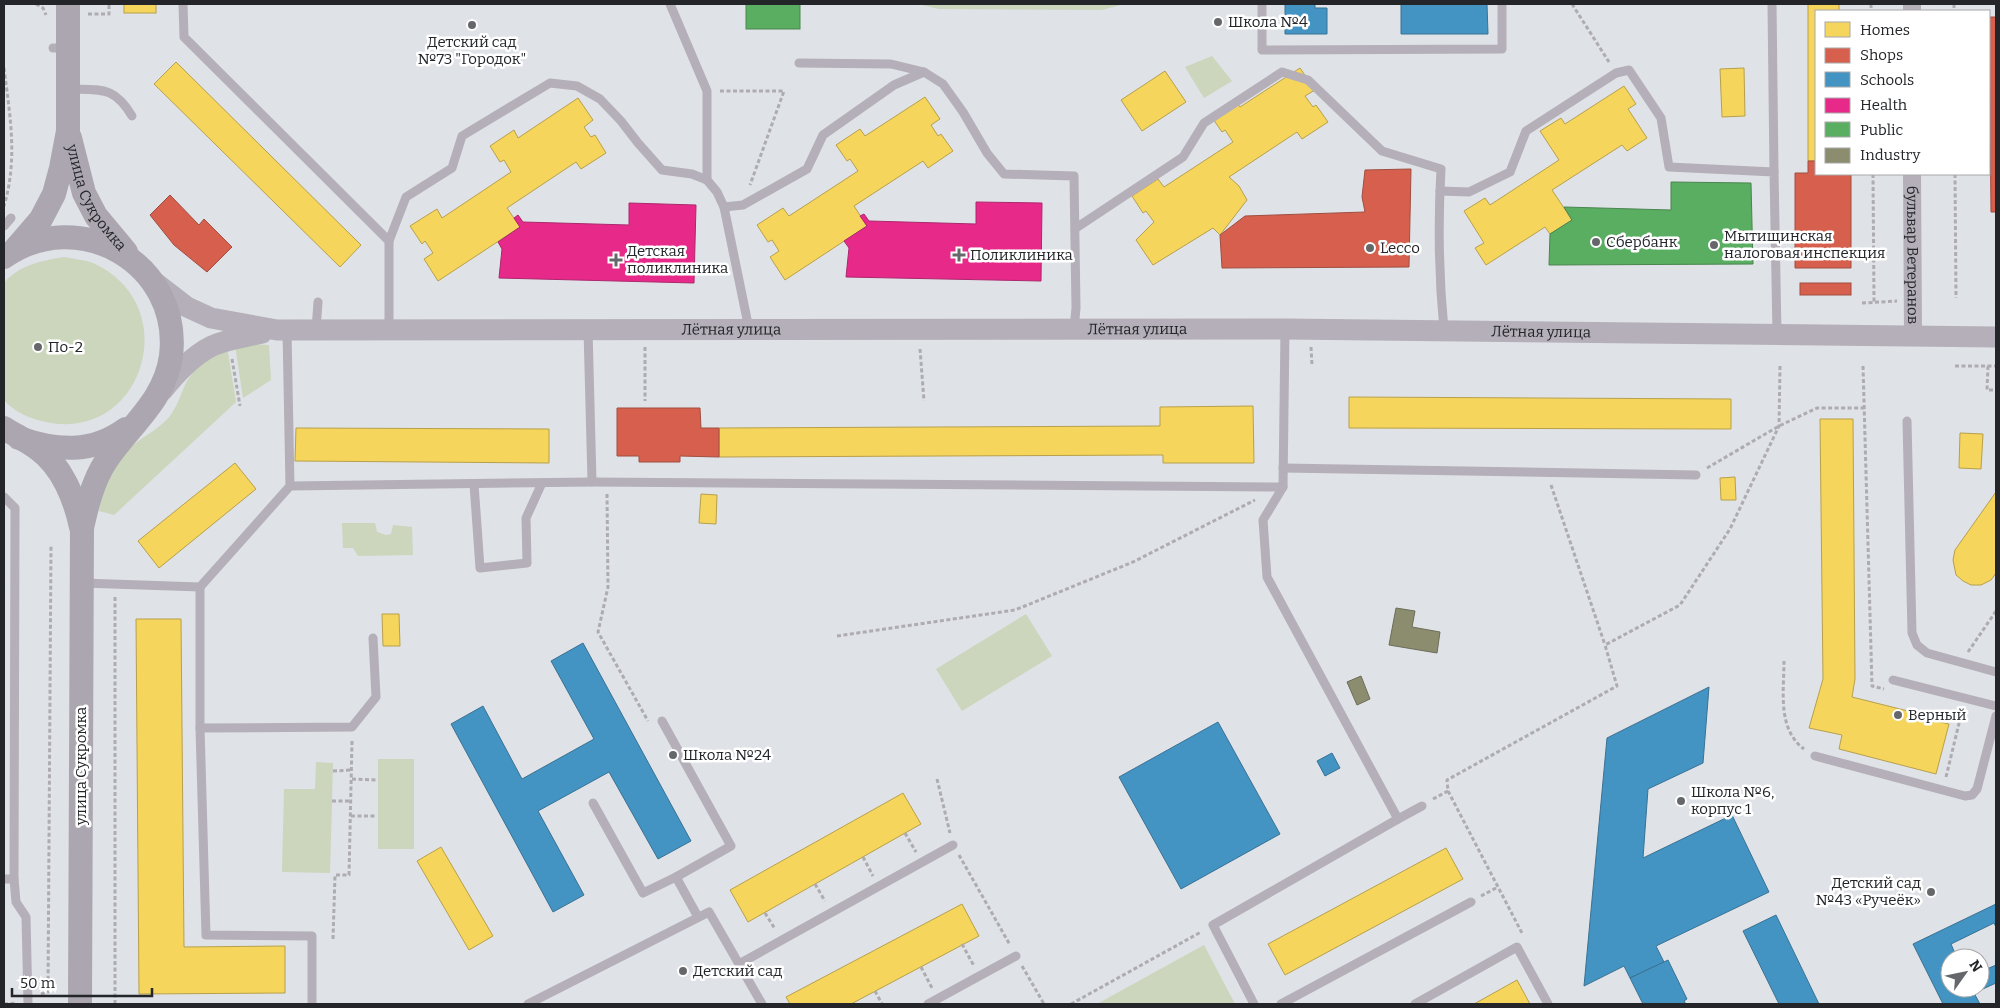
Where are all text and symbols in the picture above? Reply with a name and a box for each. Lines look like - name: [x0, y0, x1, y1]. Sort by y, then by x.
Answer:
- legend: [1815, 10, 1990, 175]
- place label: Школа №4: [1228, 13, 1308, 31]
- marker: Школа №4: [1212, 16, 1224, 28]
- marker: Детский сад №73 "Городок": [466, 19, 478, 31]
- text: Homes: [1860, 21, 1910, 39]
- place label: Детский сад №73 "Городок": [418, 33, 526, 68]
- text: Shops: [1860, 46, 1903, 64]
- text: Schools: [1860, 71, 1914, 89]
- text: Health: [1860, 96, 1908, 114]
- text: Public: [1860, 121, 1904, 139]
- street label: улица Сукромка: [63, 141, 130, 254]
- text: Industry: [1860, 146, 1920, 164]
- street label: бульвар Ветеранов: [1903, 186, 1922, 324]
- place label: Мытищинская налоговая инспекция: [1724, 227, 1885, 262]
- place label: Сбербанк: [1606, 233, 1678, 251]
- marker: Сбербанк: [1590, 236, 1602, 248]
- place label: Lecco: [1380, 239, 1420, 257]
- marker: Мытищинская налоговая инспекция: [1708, 239, 1720, 251]
- place label: Детская поликлиника: [627, 242, 728, 277]
- marker: Lecco: [1364, 242, 1376, 254]
- place label: Поликлиника: [970, 246, 1073, 264]
- marker: Поликлиника: [952, 248, 966, 262]
- marker: Детская поликлиника: [609, 253, 623, 267]
- street label: Лётная улица: [681, 320, 781, 339]
- street label: Лётная улица: [1087, 320, 1187, 338]
- street label: Лётная улица: [1491, 322, 1591, 341]
- place label: По-2: [48, 338, 83, 356]
- marker: По-2: [32, 341, 44, 353]
- place label: Верный: [1908, 706, 1967, 724]
- street label: улица Сукромка: [72, 707, 90, 826]
- marker: Верный: [1892, 709, 1904, 721]
- place label: Школа №24: [683, 746, 771, 764]
- marker: Школа №24: [667, 749, 679, 761]
- place label: Школа №6, корпус 1: [1691, 783, 1774, 818]
- marker: Школа №6, корпус 1: [1675, 795, 1687, 807]
- place label: Детский сад №43 «Ручеёк»: [1816, 874, 1921, 909]
- marker: Детский сад №43 «Ручеёк»: [1925, 886, 1937, 898]
- north arrow: [1940, 948, 1990, 998]
- text: N: [1965, 957, 1986, 976]
- place label: Детский сад: [693, 962, 782, 980]
- marker: Детский сад: [677, 965, 689, 977]
- scale bar: [12, 966, 152, 998]
- text: 50 m: [20, 974, 56, 992]

